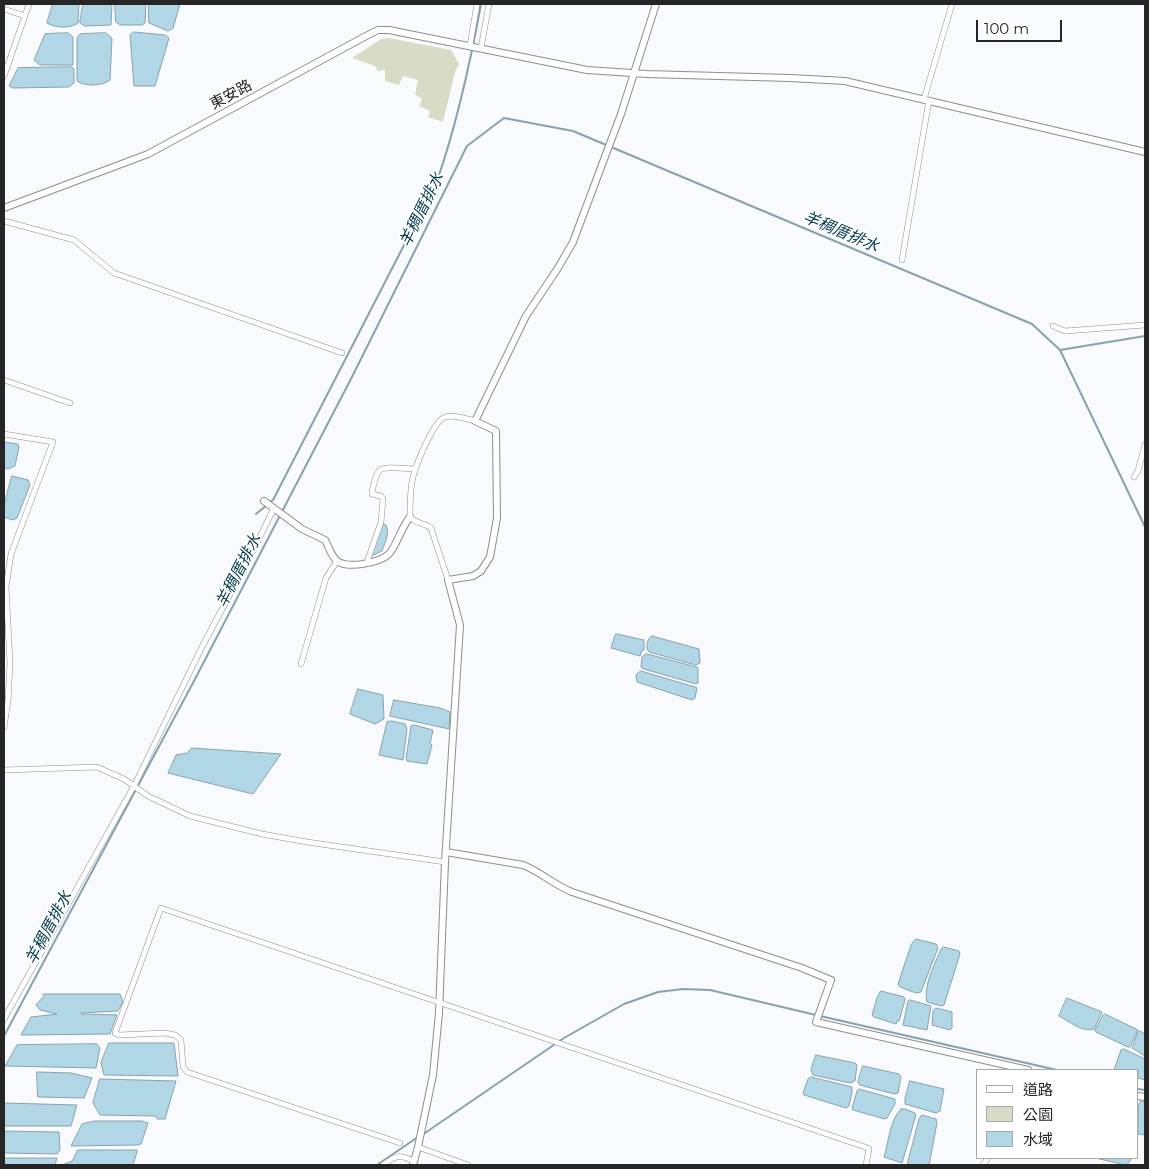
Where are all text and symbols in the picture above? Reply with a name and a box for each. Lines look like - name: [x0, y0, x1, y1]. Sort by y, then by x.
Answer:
- scale bar: [979, 10, 1065, 42]
- text: 100 m: [984, 19, 1029, 38]
- street label: 東安路: [207, 76, 255, 114]
- water label: 羊稠厝排水: [396, 170, 448, 250]
- water label: 羊稠厝排水: [800, 208, 882, 256]
- water label: 羊稠厝排水: [212, 531, 266, 611]
- water label: 羊稠厝排水: [22, 888, 76, 968]
- legend: [976, 1069, 1139, 1159]
- text: 道路: [1023, 1080, 1053, 1099]
- text: 公園: [1023, 1105, 1053, 1124]
- text: 水域: [1023, 1130, 1053, 1149]

